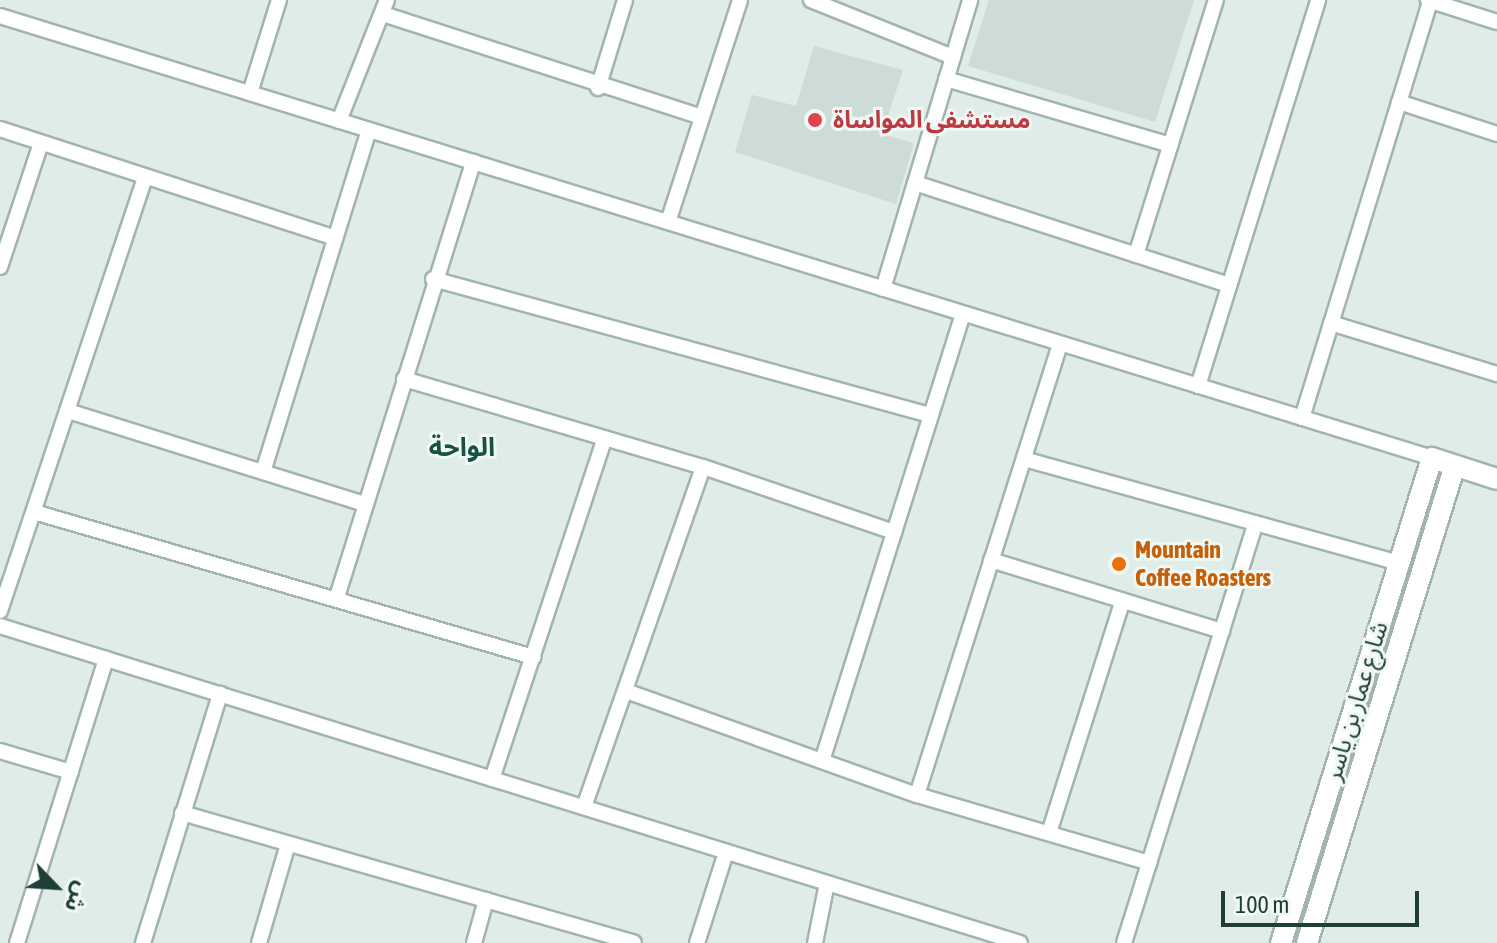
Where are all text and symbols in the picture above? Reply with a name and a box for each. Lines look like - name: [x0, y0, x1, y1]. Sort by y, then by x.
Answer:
- place label: مستشفى المواساة: [833, 106, 1030, 134]
- marker: مستشفى المواساة: [804, 109, 826, 131]
- district label: الواحة: [429, 432, 495, 464]
- place label: Mountain Coffee Roasters: [1135, 536, 1271, 592]
- marker: Mountain Coffee Roasters: [1110, 555, 1128, 573]
- street label: شارع عمار بن ياسر: [1318, 618, 1394, 784]
- north arrow: [16, 847, 96, 927]
- scale bar: [1225, 875, 1423, 925]
- text: ش: [60, 878, 96, 916]
- text: 100 m: [1235, 891, 1289, 918]

